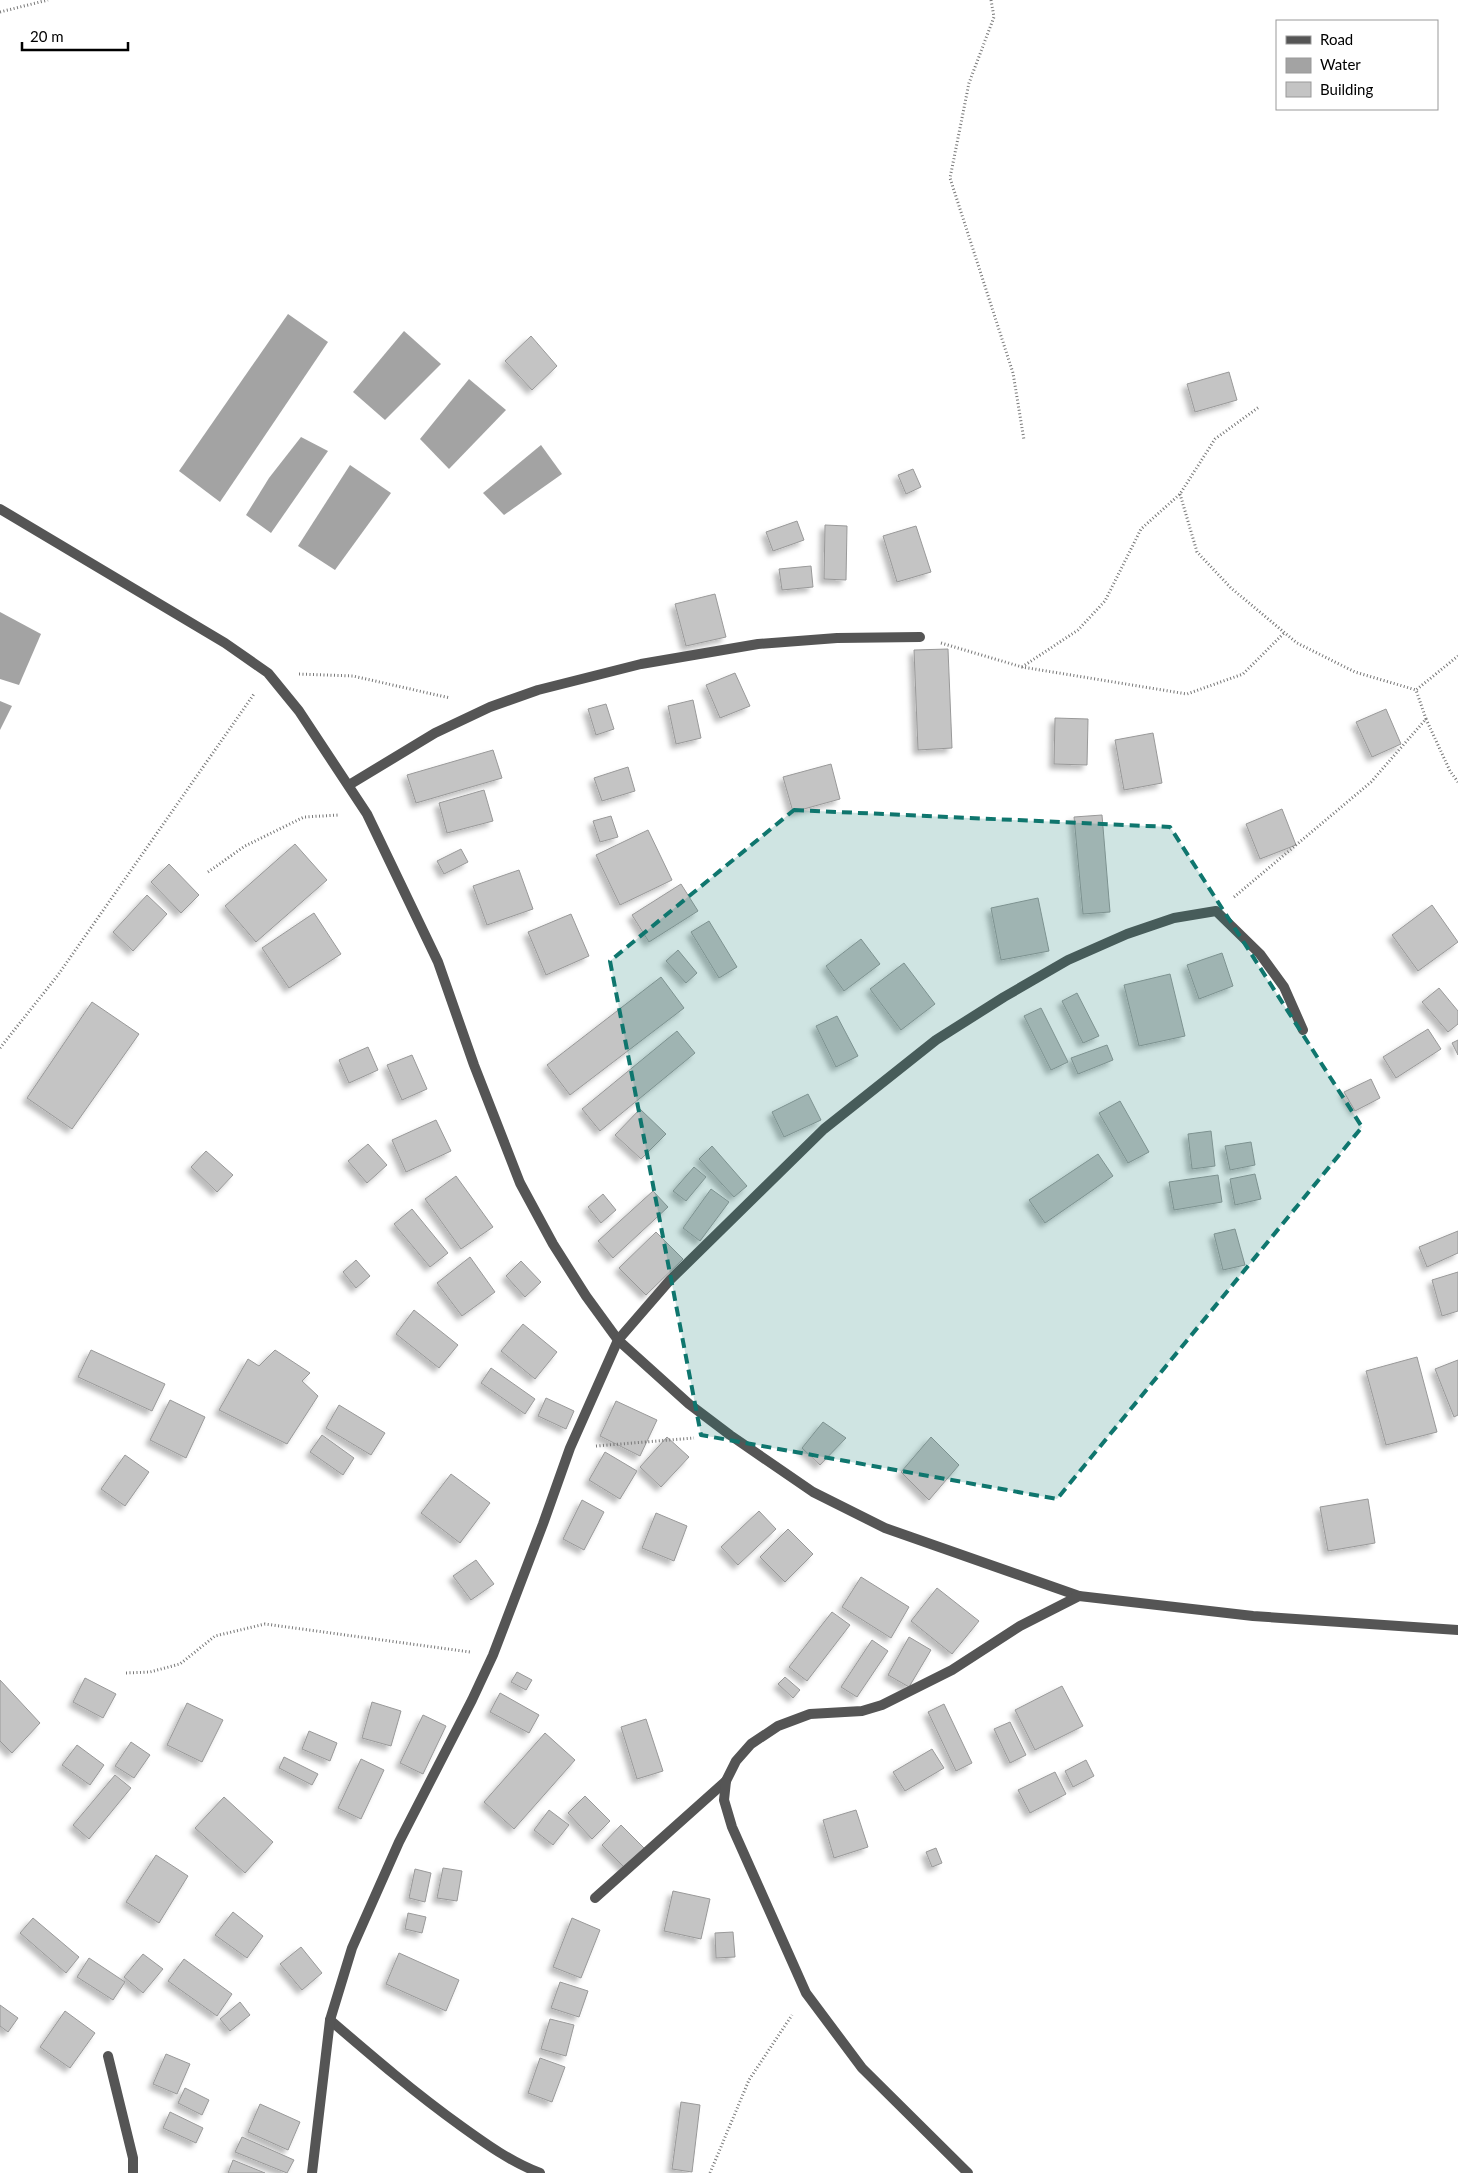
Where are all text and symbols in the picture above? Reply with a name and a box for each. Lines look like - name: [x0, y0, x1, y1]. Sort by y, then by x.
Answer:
- scale bar: [22, 20, 129, 52]
- legend: [1276, 20, 1438, 110]
- text: 20 m: [30, 27, 64, 45]
- text: Road: [1320, 30, 1353, 48]
- text: Water: [1320, 55, 1361, 73]
- text: Building: [1320, 80, 1373, 98]

